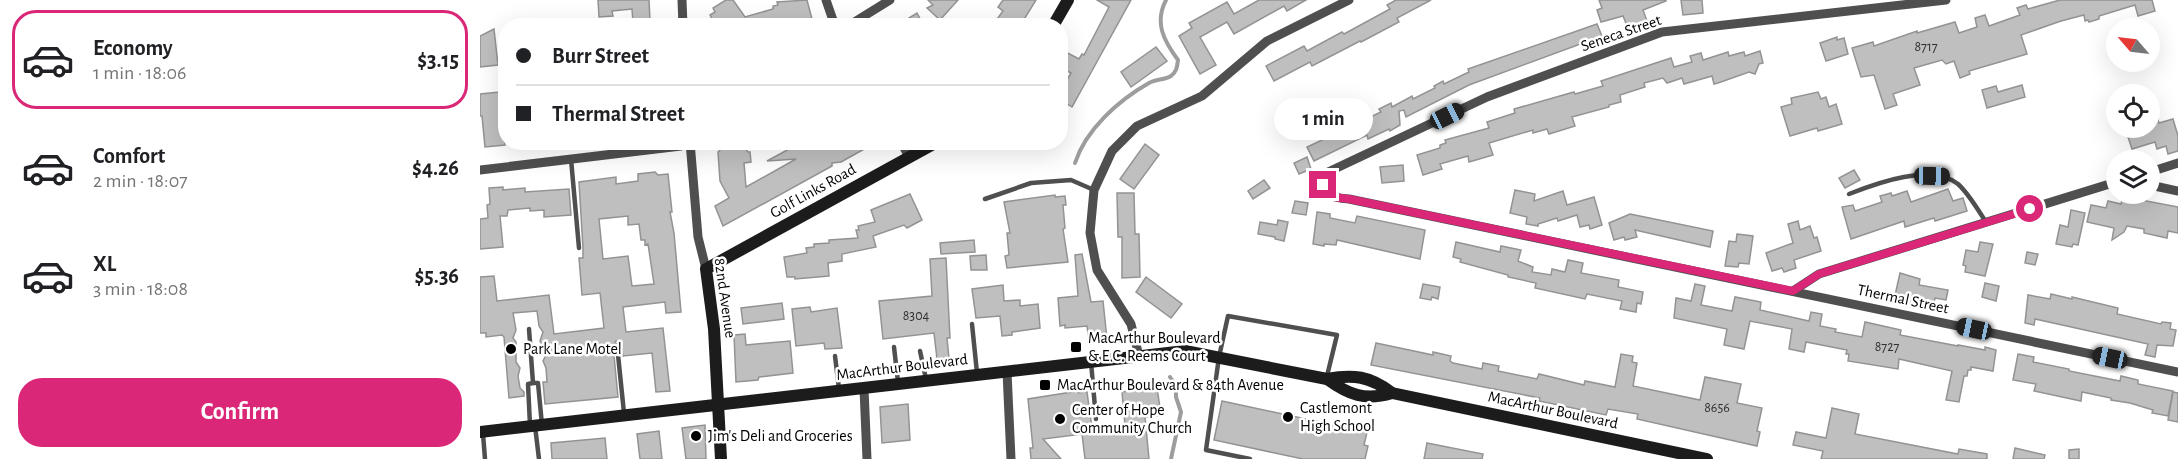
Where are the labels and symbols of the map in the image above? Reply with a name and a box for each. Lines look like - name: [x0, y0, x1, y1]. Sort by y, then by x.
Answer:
- street label: Seneca Street: [1579, 12, 1663, 54]
- north arrow: [2106, 18, 2160, 72]
- house number: 8717: [1914, 40, 1938, 54]
- callout: 1 min: [1274, 98, 1372, 140]
- car: [1427, 100, 1467, 132]
- street label: Golf Links Road: [768, 161, 858, 221]
- car: [1914, 167, 1950, 185]
- route end: [1309, 171, 1336, 198]
- route start: [2016, 195, 2043, 222]
- street label: 82nd Avenue: [711, 257, 739, 339]
- street label: Thermal Street: [1856, 282, 1950, 316]
- house number: 8304: [903, 309, 930, 323]
- car: [1955, 316, 1993, 342]
- place label: MacArthur Boulevard & E.C. Reems Court: [1088, 330, 1220, 364]
- marker: MacArthur Boulevard & E.C. Reems Court: [1069, 340, 1083, 354]
- house number: 8727: [1875, 340, 1900, 354]
- place label: Park Lane Motel: [523, 341, 622, 357]
- marker: Park Lane Motel: [504, 342, 518, 356]
- car: [2091, 345, 2129, 371]
- street label: MacArthur Boulevard: [835, 351, 969, 383]
- place label: MacArthur Boulevard & 84th Avenue: [1057, 377, 1284, 393]
- marker: MacArthur Boulevard & 84th Avenue: [1038, 378, 1052, 392]
- street label: MacArthur Boulevard: [1487, 388, 1619, 432]
- place label: Castlemont High School: [1300, 400, 1375, 434]
- house number: 8656: [1704, 401, 1730, 415]
- place label: Center of Hope Community Church: [1072, 402, 1192, 437]
- marker: Castlemont High School: [1281, 410, 1295, 424]
- marker: Center of Hope Community Church: [1053, 412, 1067, 426]
- place label: Jim's Deli and Groceries: [708, 428, 853, 444]
- marker: Jim's Deli and Groceries: [689, 429, 703, 443]

